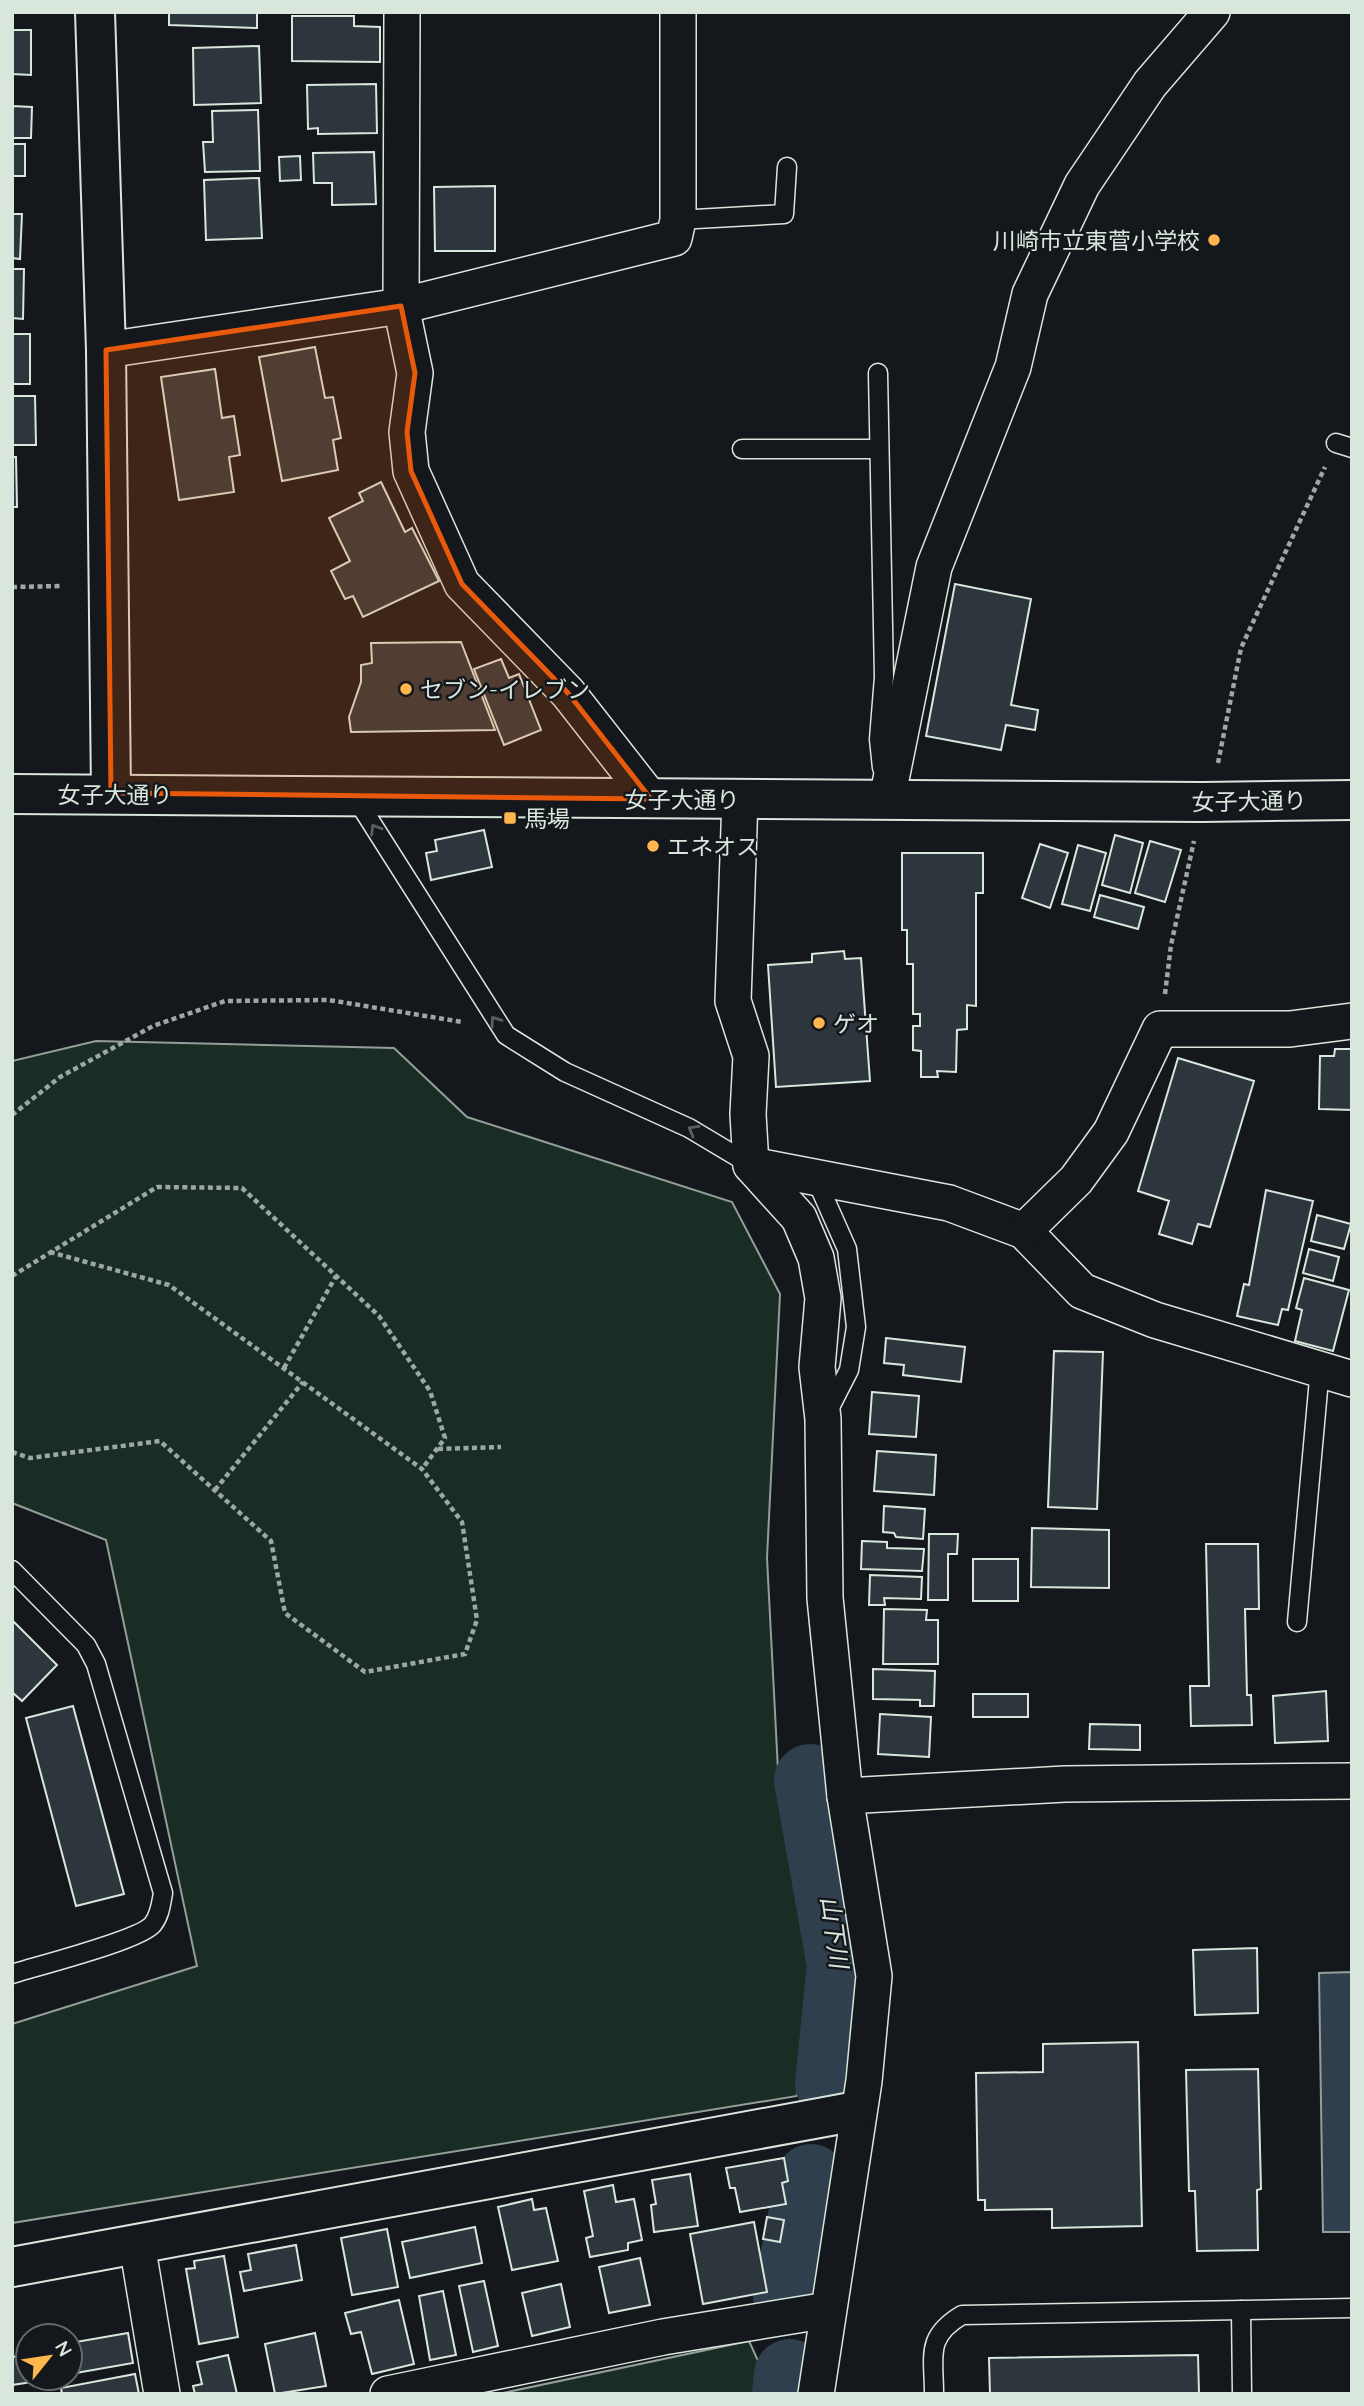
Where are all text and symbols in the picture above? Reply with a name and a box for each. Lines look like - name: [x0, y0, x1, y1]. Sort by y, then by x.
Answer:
- place label: 川崎市立東菅小学校: [993, 226, 1200, 255]
- marker: 川崎市立東菅小学校: [1206, 232, 1222, 248]
- place label: セブン-イレブン: [420, 675, 590, 704]
- marker: セブン-イレブン: [398, 681, 414, 697]
- street label: 女子大通り: [58, 780, 173, 809]
- street label: 女子大通り: [625, 785, 740, 814]
- street label: 女子大通り: [1191, 785, 1307, 817]
- place label: 馬場: [524, 804, 570, 833]
- marker: 馬場: [502, 810, 518, 826]
- one-way arrow: [370, 823, 383, 836]
- place label: エネオス: [667, 832, 759, 861]
- marker: エネオス: [645, 838, 661, 854]
- place label: ゲオ: [833, 1009, 879, 1038]
- marker: ゲオ: [811, 1015, 827, 1031]
- one-way arrow: [491, 1016, 503, 1029]
- one-way arrow: [687, 1126, 700, 1139]
- water label: 山下川: [815, 1894, 855, 1973]
- north arrow: [14, 2322, 84, 2392]
- text: N: [50, 2336, 78, 2361]

